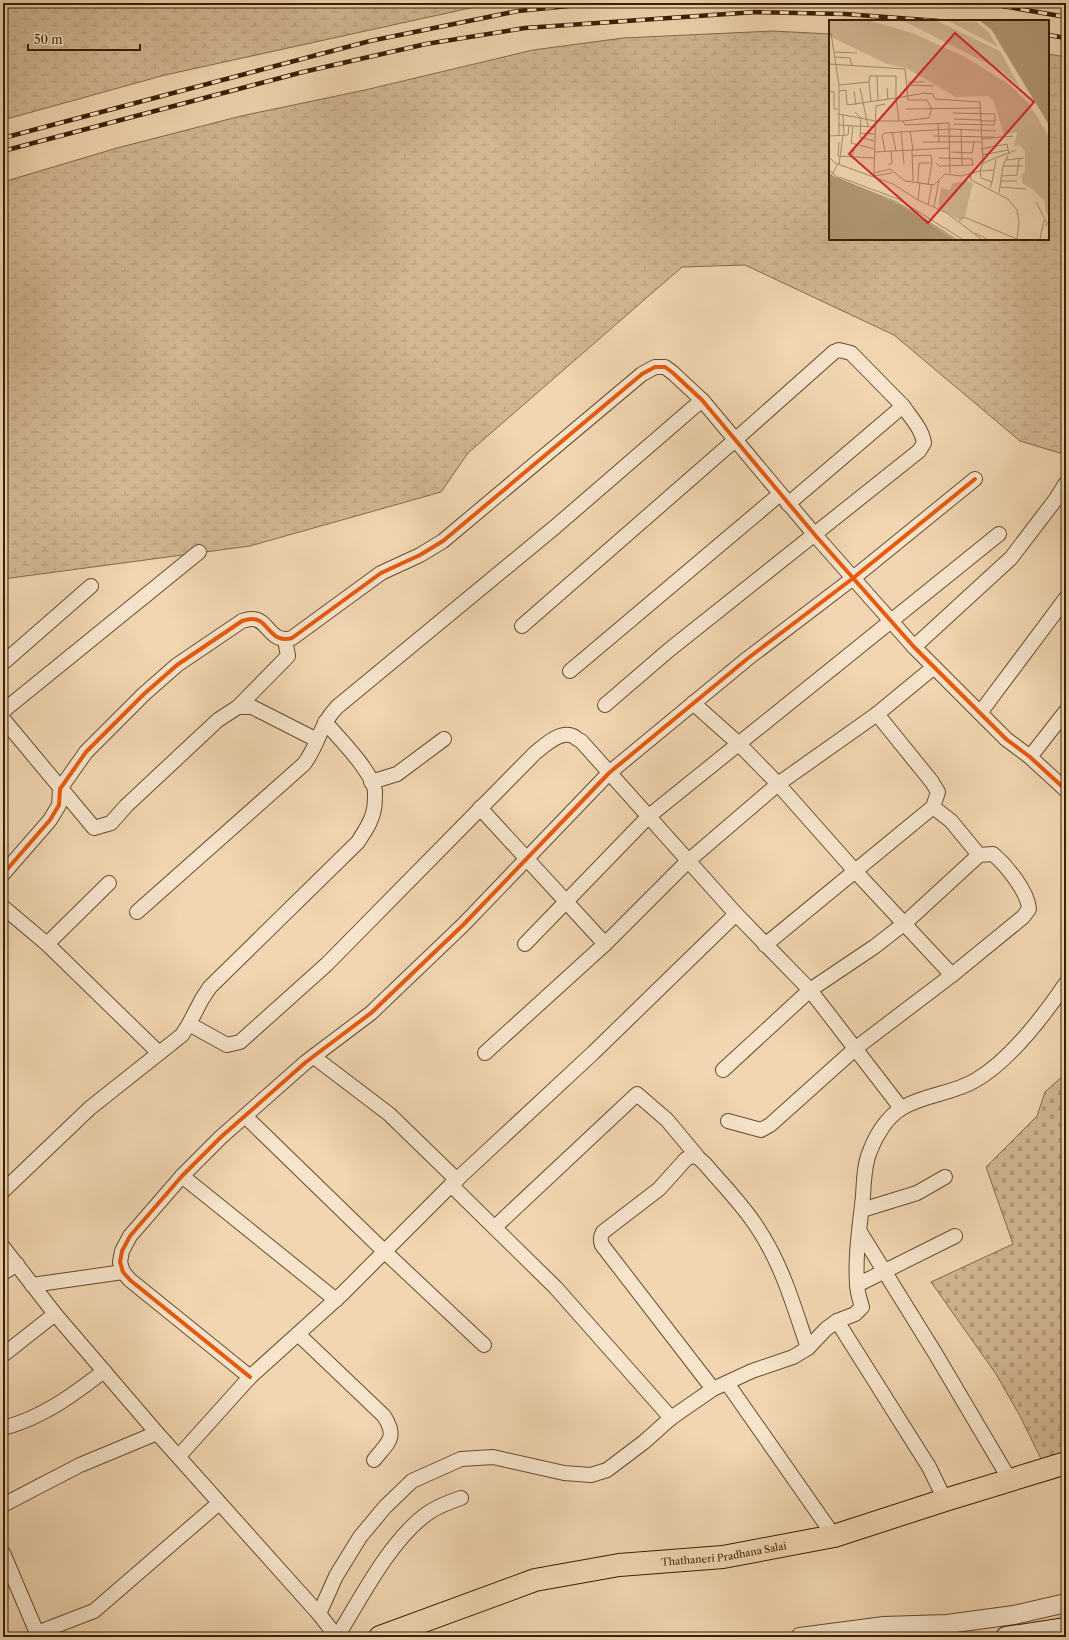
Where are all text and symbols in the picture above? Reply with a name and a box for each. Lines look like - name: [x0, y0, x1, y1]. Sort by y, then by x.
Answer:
- inset map: [829, 20, 1049, 240]
- scale bar: [28, 26, 140, 52]
- text: 50 m: [34, 32, 63, 47]
- street label: Thathaneri Pradhana Salai: [661, 1539, 788, 1569]

